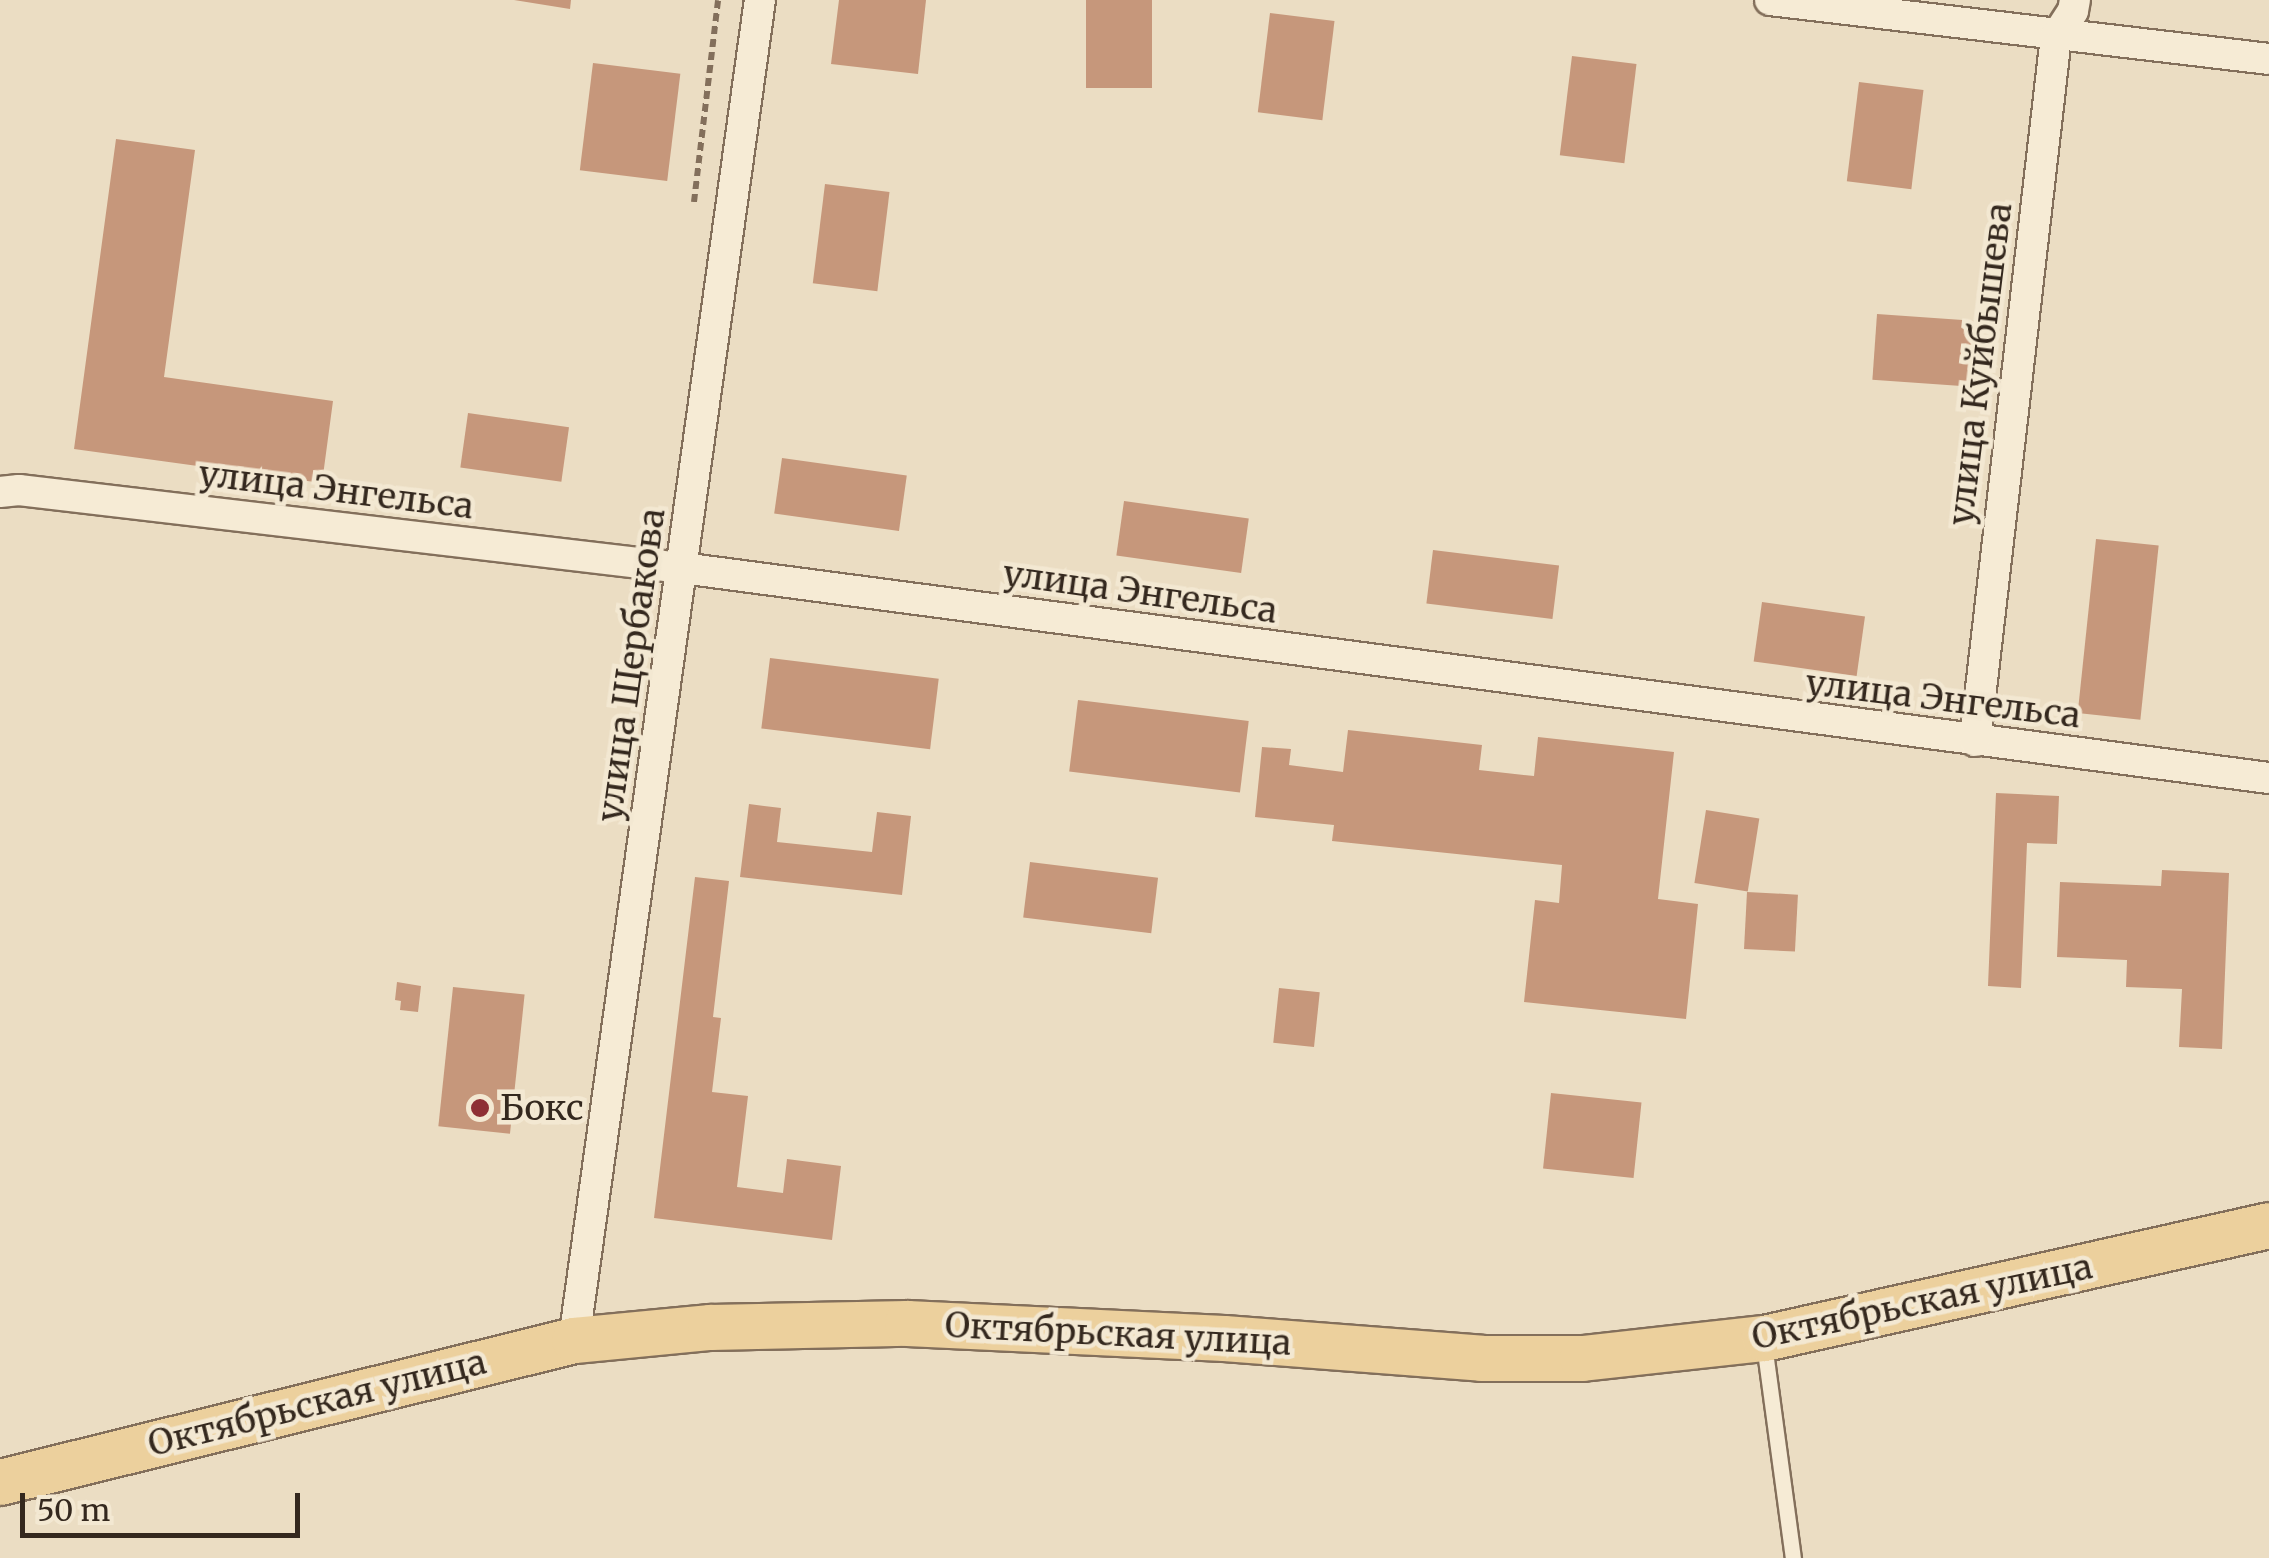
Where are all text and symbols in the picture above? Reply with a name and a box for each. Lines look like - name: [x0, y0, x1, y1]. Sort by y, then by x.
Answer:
- street label: улица Куйбышева: [1939, 200, 2021, 528]
- street label: улица Энгельса: [196, 452, 476, 528]
- street label: улица Щербакова: [588, 506, 674, 824]
- street label: улица Энгельса: [1000, 552, 1280, 632]
- street label: улица Энгельса: [1803, 661, 2083, 737]
- place label: Бокс: [500, 1087, 584, 1129]
- marker: Бокс: [469, 1097, 491, 1119]
- street label: Октябрьская улица: [1748, 1245, 2096, 1359]
- street label: Октябрьская улица: [944, 1304, 1292, 1364]
- street label: Октябрьская улица: [144, 1341, 490, 1465]
- scale bar: [25, 1473, 305, 1535]
- text: 50 m: [37, 1491, 110, 1529]

